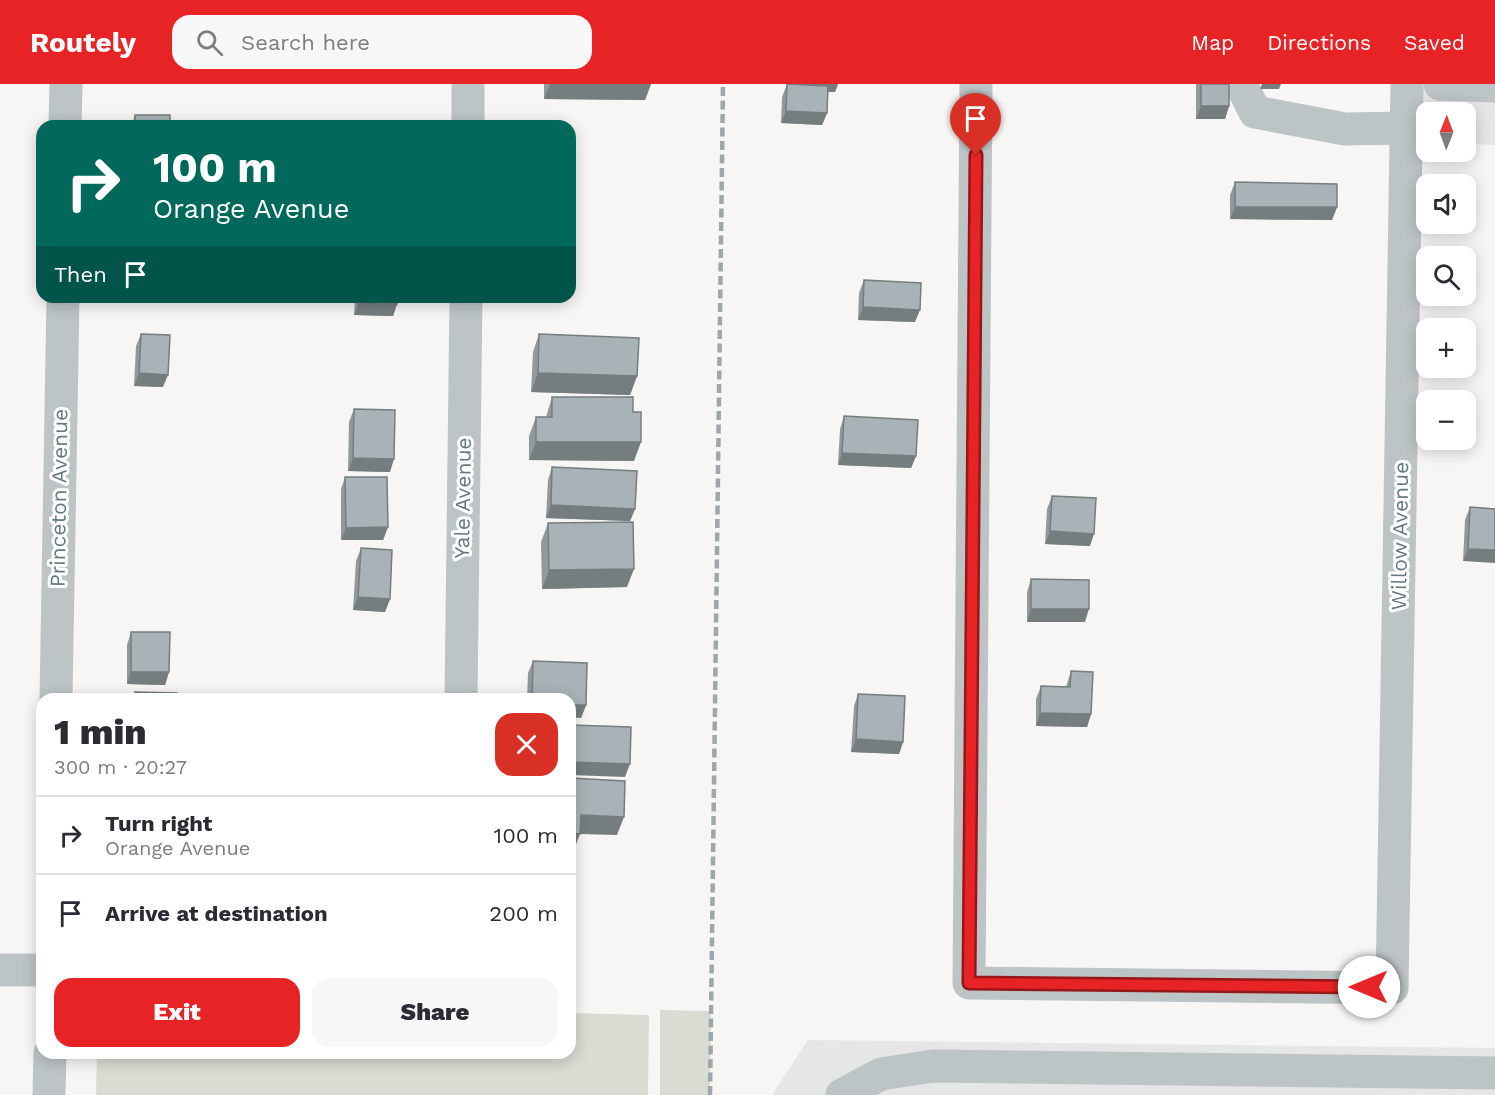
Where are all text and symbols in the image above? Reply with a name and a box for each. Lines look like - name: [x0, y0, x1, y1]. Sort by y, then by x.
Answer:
- search box: [172, 15, 592, 69]
- text: Routely: [30, 26, 136, 59]
- icon: search: [193, 26, 226, 59]
- text: Search here: [241, 30, 370, 55]
- text: Map: [1191, 30, 1234, 55]
- text: Directions: [1267, 30, 1371, 55]
- text: Saved: [1404, 30, 1465, 55]
- pin: [950, 93, 1001, 155]
- icon: arrive: [959, 102, 992, 135]
- north arrow: [1416, 102, 1476, 162]
- map controls: [1416, 102, 1476, 450]
- text: 100 m: [153, 143, 277, 192]
- icon: right: [54, 144, 132, 222]
- button: sound: [1416, 174, 1476, 234]
- text: Orange Avenue: [153, 193, 349, 225]
- button: search: [1416, 246, 1476, 306]
- icon: arrive: [119, 258, 152, 291]
- text: Then: [54, 262, 107, 287]
- button: +: [1416, 318, 1476, 378]
- button: −: [1416, 390, 1476, 450]
- street label: Princeton Avenue: [44, 409, 73, 587]
- street label: Yale Avenue: [449, 437, 476, 559]
- street label: Willow Avenue: [1386, 461, 1413, 610]
- text: 1 min: [54, 711, 147, 753]
- button: close: [495, 713, 558, 776]
- text: 300 m · 20:27: [54, 755, 187, 779]
- text: Turn right: [105, 811, 212, 836]
- icon: right: [54, 819, 87, 852]
- text: 100 m: [494, 823, 558, 848]
- text: Orange Avenue: [105, 836, 250, 860]
- icon: arrive: [54, 897, 87, 930]
- text: Arrive at destination: [105, 901, 328, 926]
- text: 200 m: [489, 901, 558, 926]
- position arrow: [1337, 955, 1401, 1019]
- button: Exit: [54, 978, 300, 1047]
- button: Share: [312, 978, 558, 1047]

